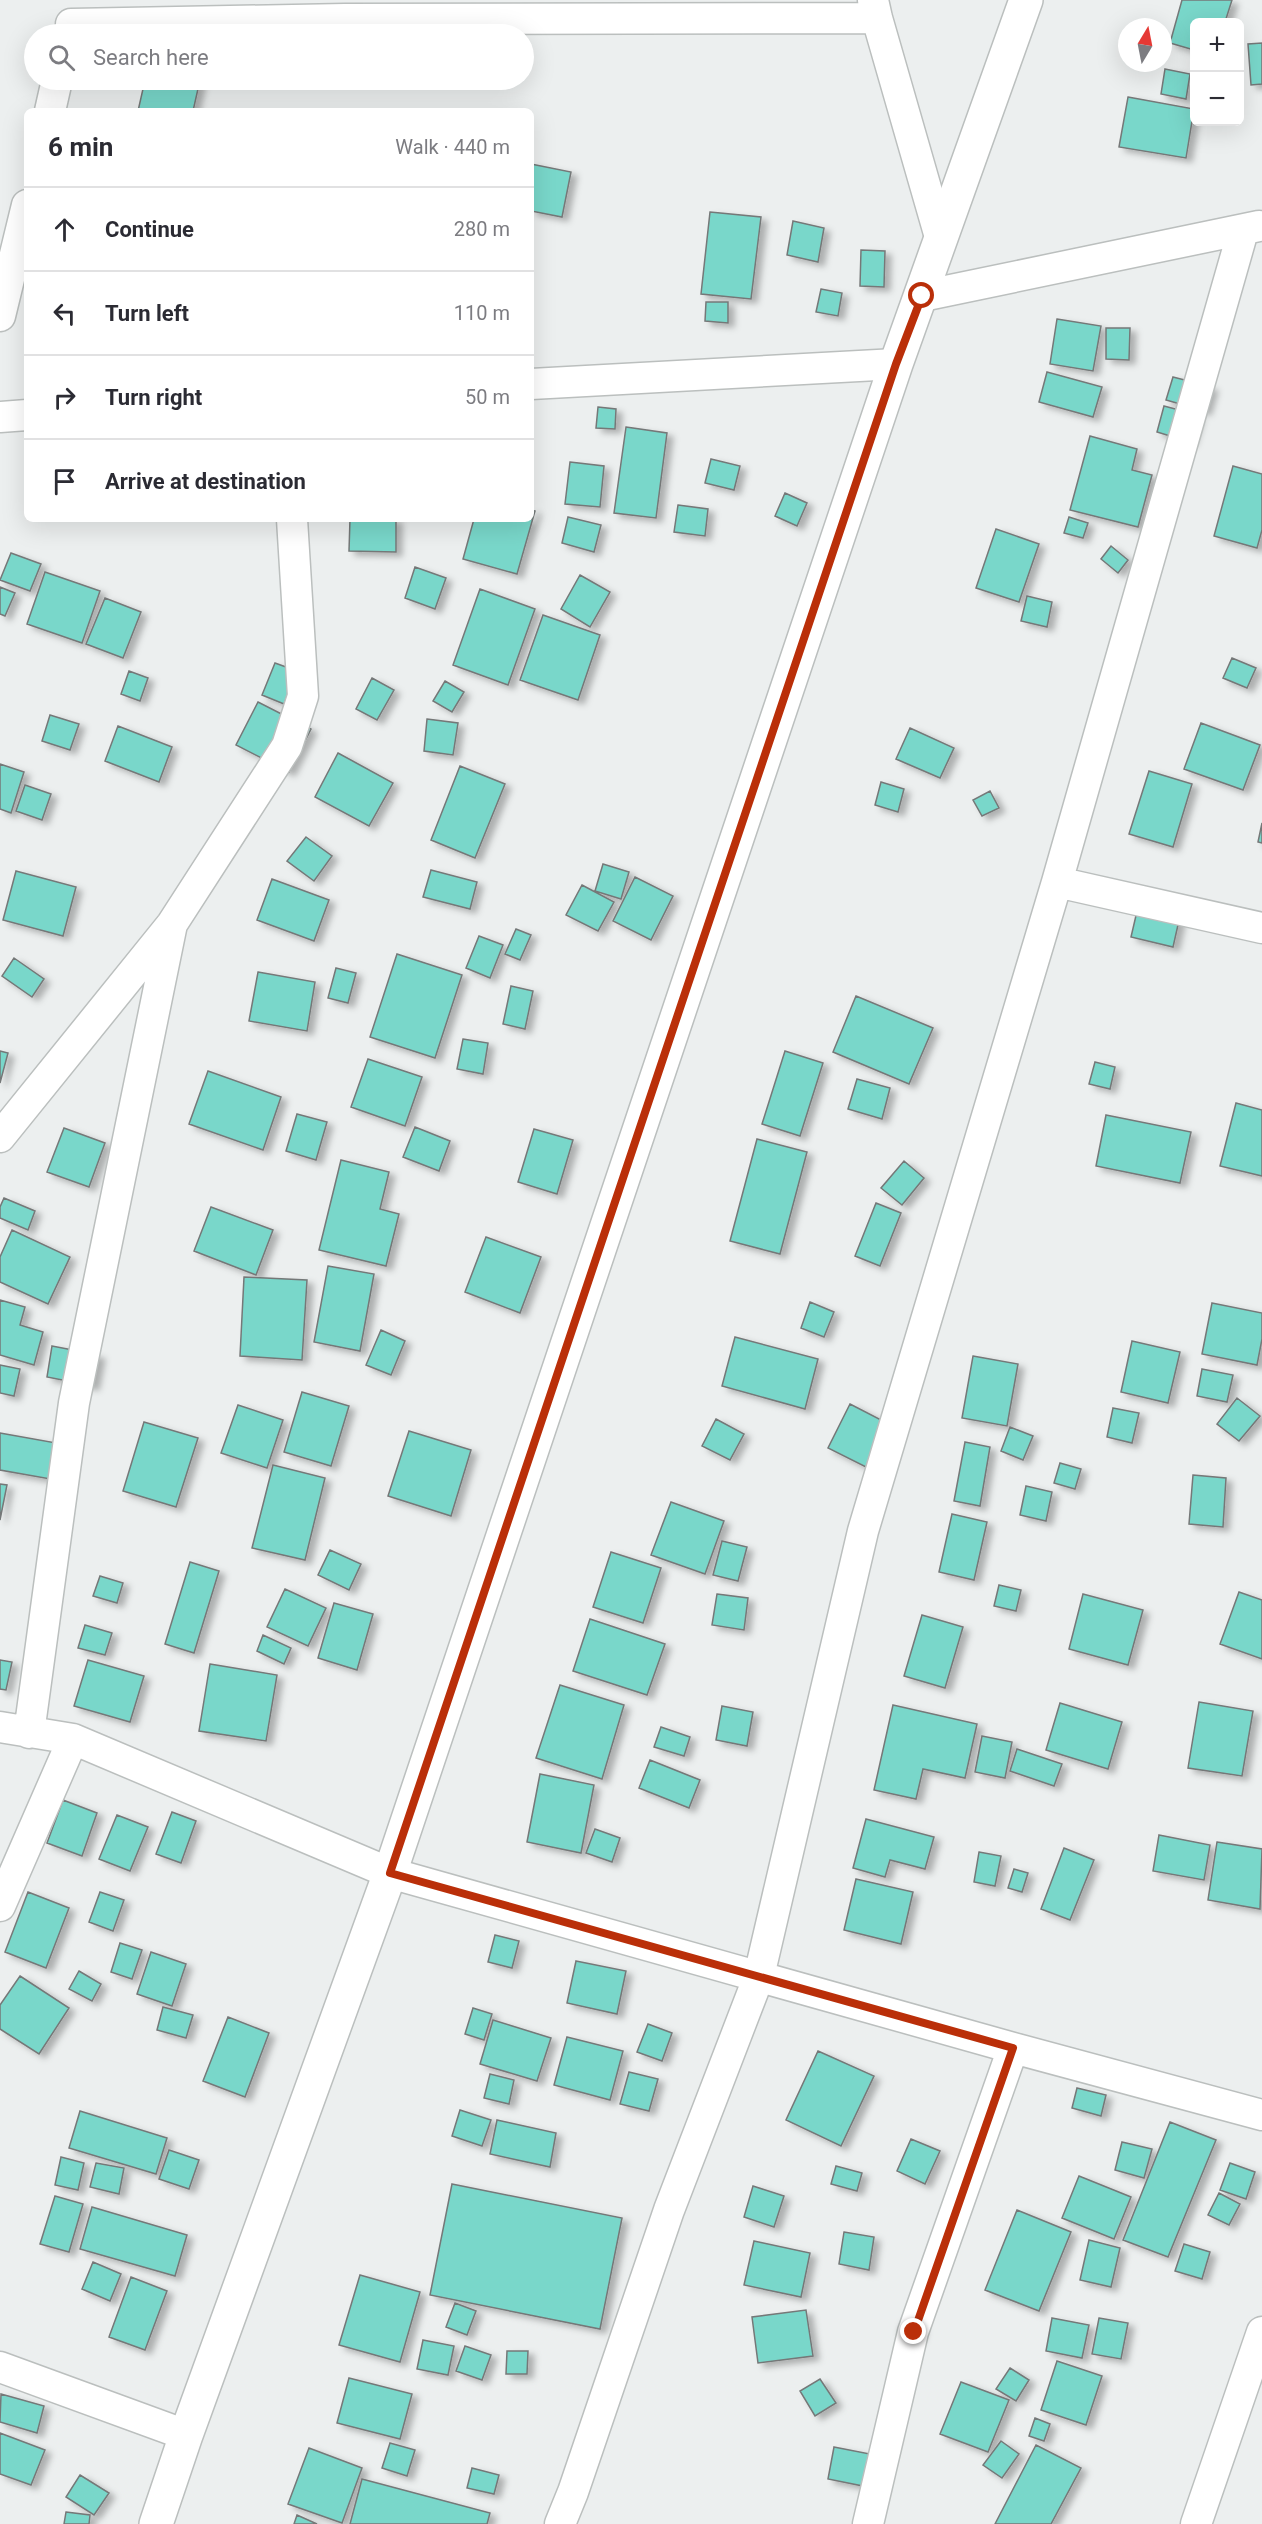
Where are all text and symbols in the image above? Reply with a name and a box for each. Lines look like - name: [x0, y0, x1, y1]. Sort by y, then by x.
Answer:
- north arrow: [1118, 18, 1172, 72]
- map controls: [1190, 18, 1244, 126]
- button: +: [1190, 18, 1244, 72]
- search box: [24, 24, 534, 90]
- icon: search: [45, 41, 78, 74]
- text: Search here: [93, 45, 209, 70]
- button: −: [1190, 72, 1244, 126]
- text: 6 min: [48, 132, 113, 162]
- text: Walk · 440 m: [395, 135, 510, 159]
- icon: ahead: [48, 213, 81, 246]
- text: Continue: [105, 217, 194, 242]
- text: 280 m: [454, 217, 510, 241]
- route start: [908, 282, 934, 308]
- icon: left: [48, 297, 81, 330]
- text: Turn left: [105, 301, 189, 326]
- text: 110 m: [454, 301, 510, 325]
- icon: right: [48, 381, 81, 414]
- text: Turn right: [105, 385, 202, 410]
- text: 50 m: [465, 385, 510, 409]
- icon: arrive: [48, 465, 81, 498]
- text: Arrive at destination: [105, 469, 306, 494]
- route end: [900, 2318, 926, 2344]

